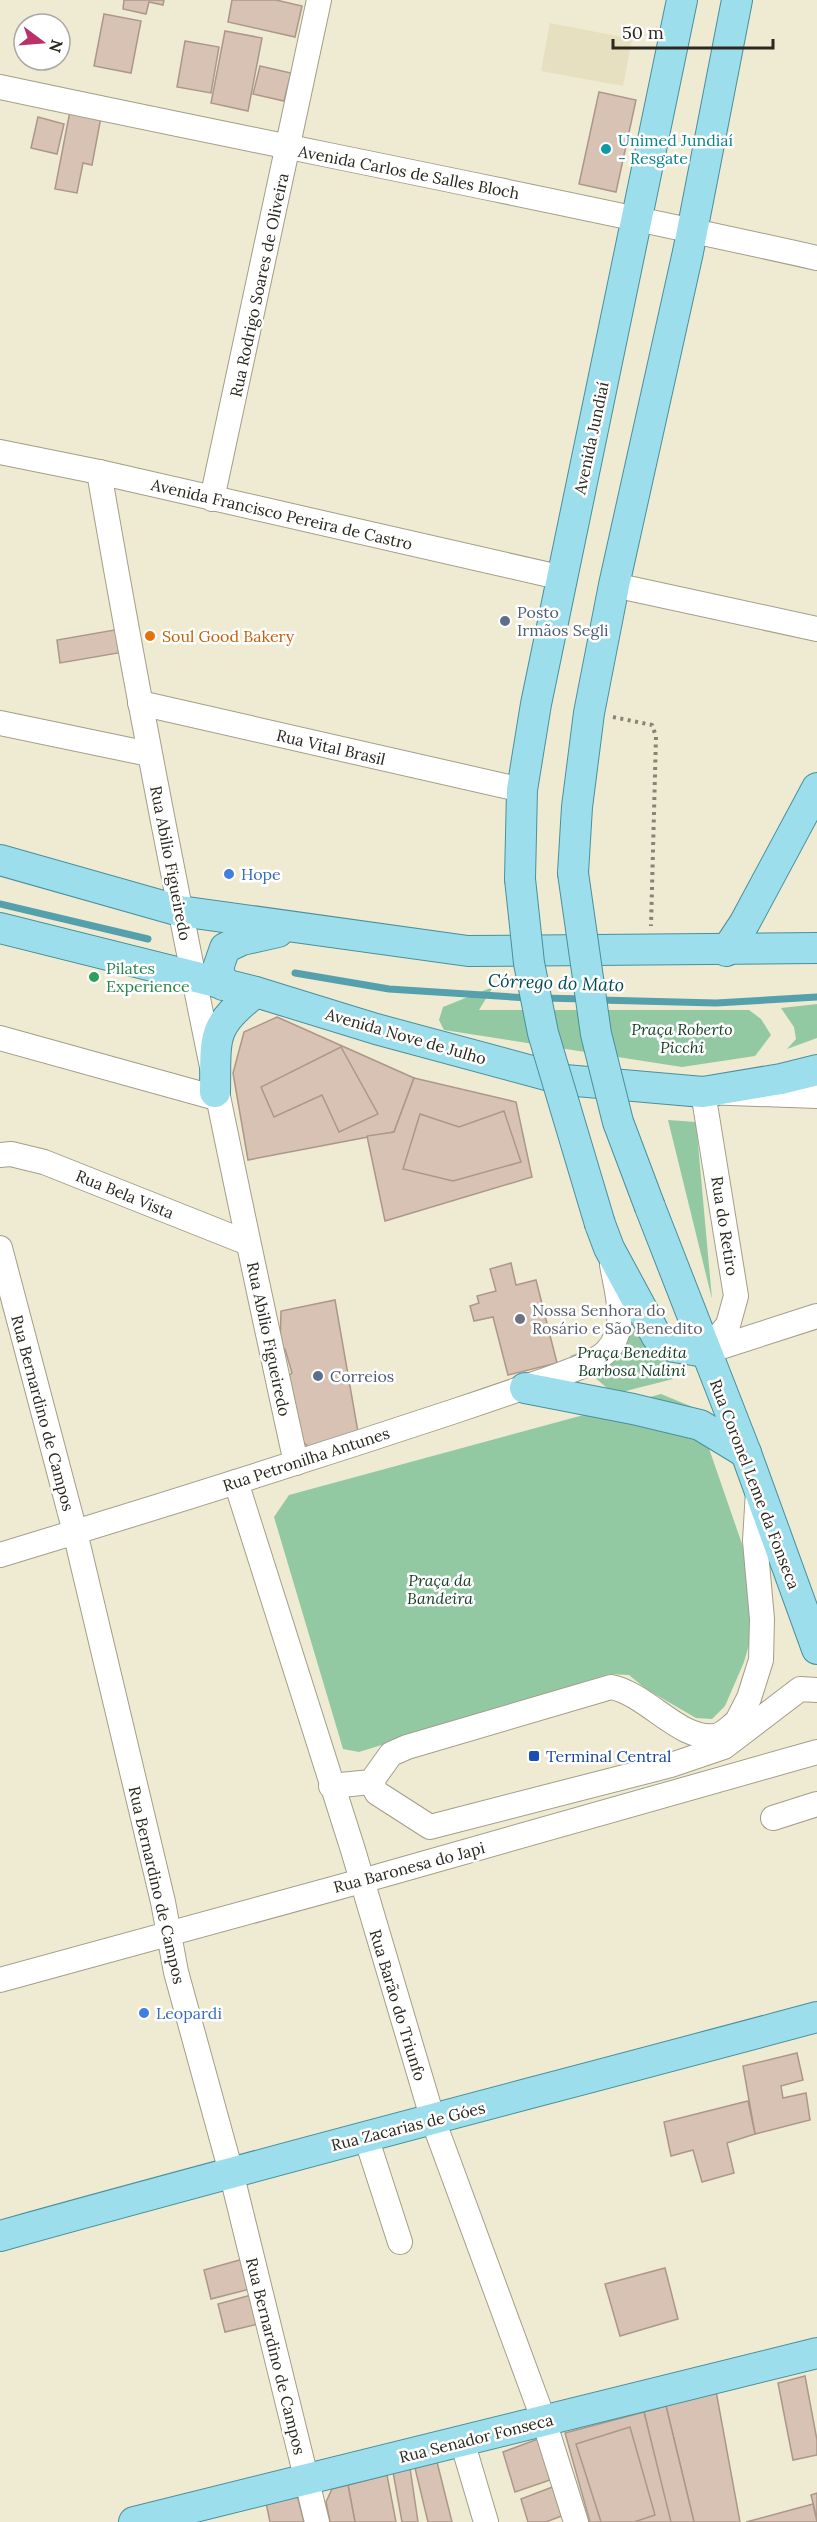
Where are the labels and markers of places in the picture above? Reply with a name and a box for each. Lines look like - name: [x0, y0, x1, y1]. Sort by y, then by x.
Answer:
- place label: Unimed Jundiaí - Resgate: [618, 130, 733, 168]
- marker: Unimed Jundiaí - Resgate: [599, 142, 613, 156]
- place label: Posto Irmãos Segli: [517, 602, 609, 640]
- marker: Posto Irmãos Segli: [498, 614, 512, 628]
- place label: Soul Good Bakery: [162, 626, 295, 646]
- marker: Soul Good Bakery: [143, 629, 157, 643]
- place label: Hope: [241, 864, 281, 884]
- marker: Hope: [222, 867, 236, 881]
- place label: Pilates Experience: [106, 958, 190, 996]
- marker: Pilates Experience: [87, 970, 101, 984]
- place label: Nossa Senhora do Rosário e São Benedito: [532, 1300, 703, 1338]
- marker: Nossa Senhora do Rosário e São Benedito: [513, 1312, 527, 1326]
- place label: Correios: [330, 1366, 394, 1386]
- marker: Correios: [311, 1369, 325, 1383]
- place label: Terminal Central: [546, 1746, 671, 1766]
- marker: Terminal Central: [527, 1749, 541, 1763]
- place label: Leopardi: [156, 2003, 222, 2023]
- marker: Leopardi: [137, 2006, 151, 2020]

